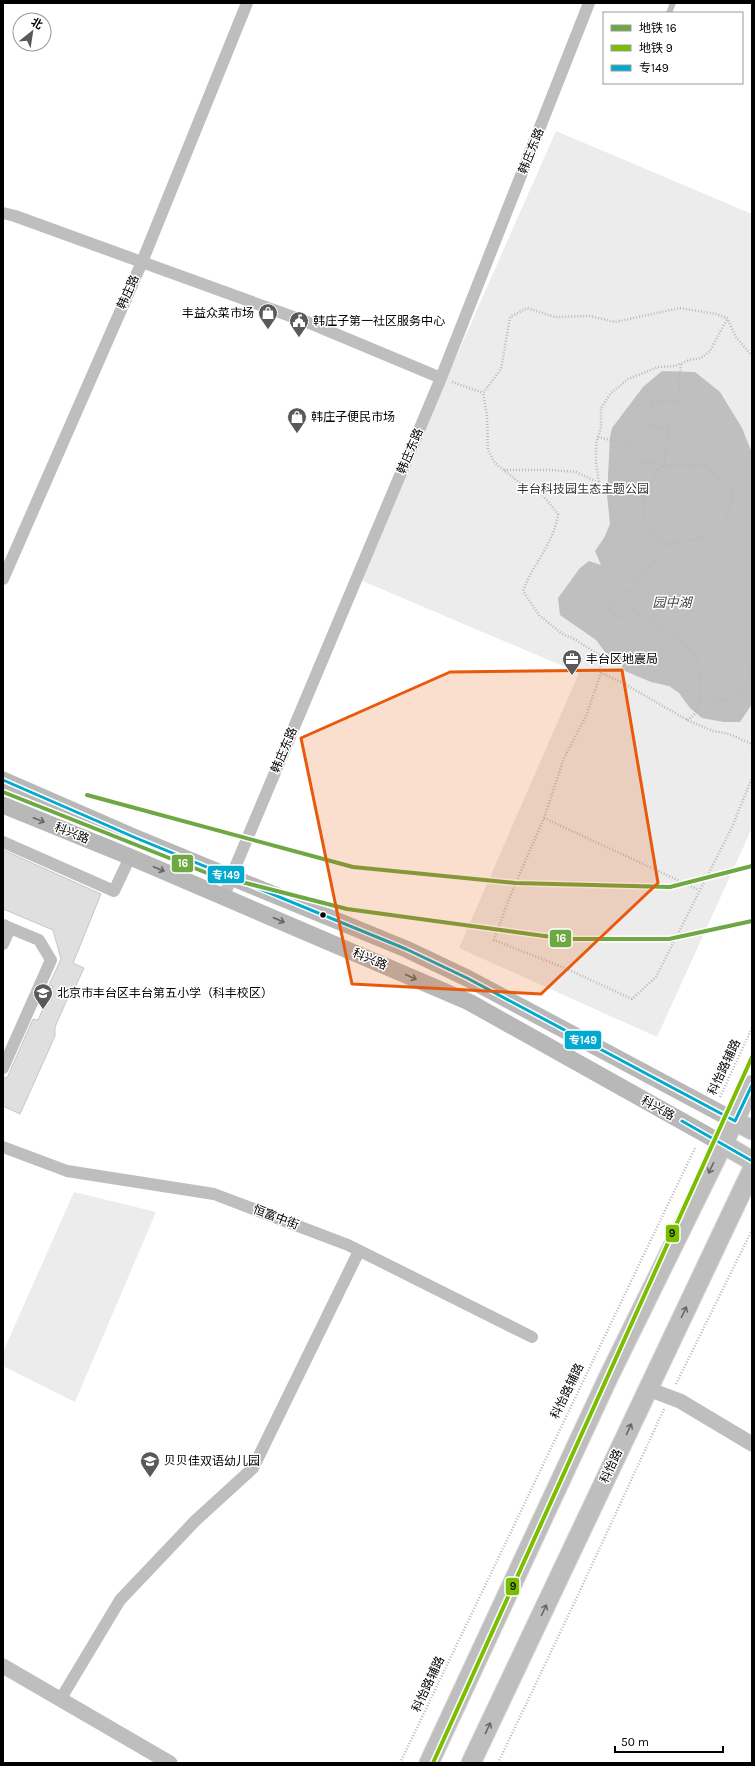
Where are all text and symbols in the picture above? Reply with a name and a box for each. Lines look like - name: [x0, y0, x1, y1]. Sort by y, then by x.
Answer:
- north arrow: [12, 12, 52, 52]
- legend: [603, 12, 743, 84]
- text: 北: [29, 15, 45, 32]
- text: 地铁 16: [639, 21, 677, 35]
- text: 地铁 9: [639, 41, 673, 55]
- text: 专149: [639, 61, 669, 75]
- street label: 韩庄东路: [516, 126, 546, 176]
- street label: 韩庄路: [114, 273, 142, 311]
- shop icon: 丰益众菜市场: [257, 302, 279, 330]
- place label: 丰益众菜市场: [182, 306, 254, 320]
- public building icon: 韩庄子第一社区服务中心: [288, 310, 310, 338]
- place label: 韩庄子第一社区服务中心: [313, 314, 445, 328]
- shop icon: 韩庄子便民市场: [286, 406, 308, 434]
- place label: 韩庄子便民市场: [311, 410, 395, 424]
- street label: 韩庄东路: [394, 426, 426, 476]
- park label: 丰台科技园生态主题公园: [517, 482, 649, 496]
- water label: 园中湖: [652, 595, 693, 610]
- office icon: 丰台区地震局: [561, 648, 583, 676]
- place label: 丰台区地震局: [586, 652, 658, 666]
- street label: 韩庄东路: [268, 725, 300, 775]
- one-way arrow: [33, 816, 45, 824]
- street label: 科兴路: [53, 820, 91, 846]
- line badge: 16: [171, 854, 194, 873]
- text: 16: [178, 857, 189, 870]
- line badge: 专149: [207, 865, 245, 884]
- one-way arrow: [153, 866, 165, 874]
- text: 专149: [212, 869, 240, 882]
- unlabelled marker: [318, 910, 328, 920]
- one-way arrow: [273, 917, 285, 924]
- line badge: 16: [549, 929, 572, 948]
- text: 16: [556, 932, 567, 945]
- street label: 科兴路: [351, 946, 389, 972]
- one-way arrow: [405, 974, 417, 981]
- school or university icon: 北京市丰台区丰台第五小学（科丰校区）: [32, 982, 54, 1010]
- place label: 北京市丰台区丰台第五小学（科丰校区）: [57, 986, 273, 1000]
- line badge: 专149: [564, 1030, 602, 1050]
- text: 专149: [569, 1034, 597, 1047]
- street label: 科怡路辅路: [705, 1037, 743, 1097]
- street label: 科兴路: [639, 1093, 677, 1123]
- one-way arrow: [707, 1162, 714, 1174]
- street label: 恒富中街: [251, 1202, 301, 1232]
- line badge: 9: [665, 1224, 680, 1243]
- text: 9: [669, 1227, 676, 1240]
- one-way arrow: [681, 1306, 688, 1318]
- street label: 科怡路辅路: [548, 1361, 586, 1421]
- one-way arrow: [626, 1424, 633, 1436]
- street label: 科怡路: [597, 1447, 625, 1485]
- school or university icon: 贝贝佳双语幼儿园: [139, 1450, 161, 1478]
- place label: 贝贝佳双语幼儿园: [164, 1454, 260, 1468]
- line badge: 9: [505, 1577, 520, 1596]
- text: 9: [510, 1580, 517, 1593]
- one-way arrow: [541, 1604, 548, 1616]
- street label: 科怡路辅路: [409, 1654, 447, 1714]
- one-way arrow: [485, 1722, 492, 1734]
- scale bar: [615, 1728, 723, 1754]
- text: 50 m: [621, 1735, 649, 1749]

